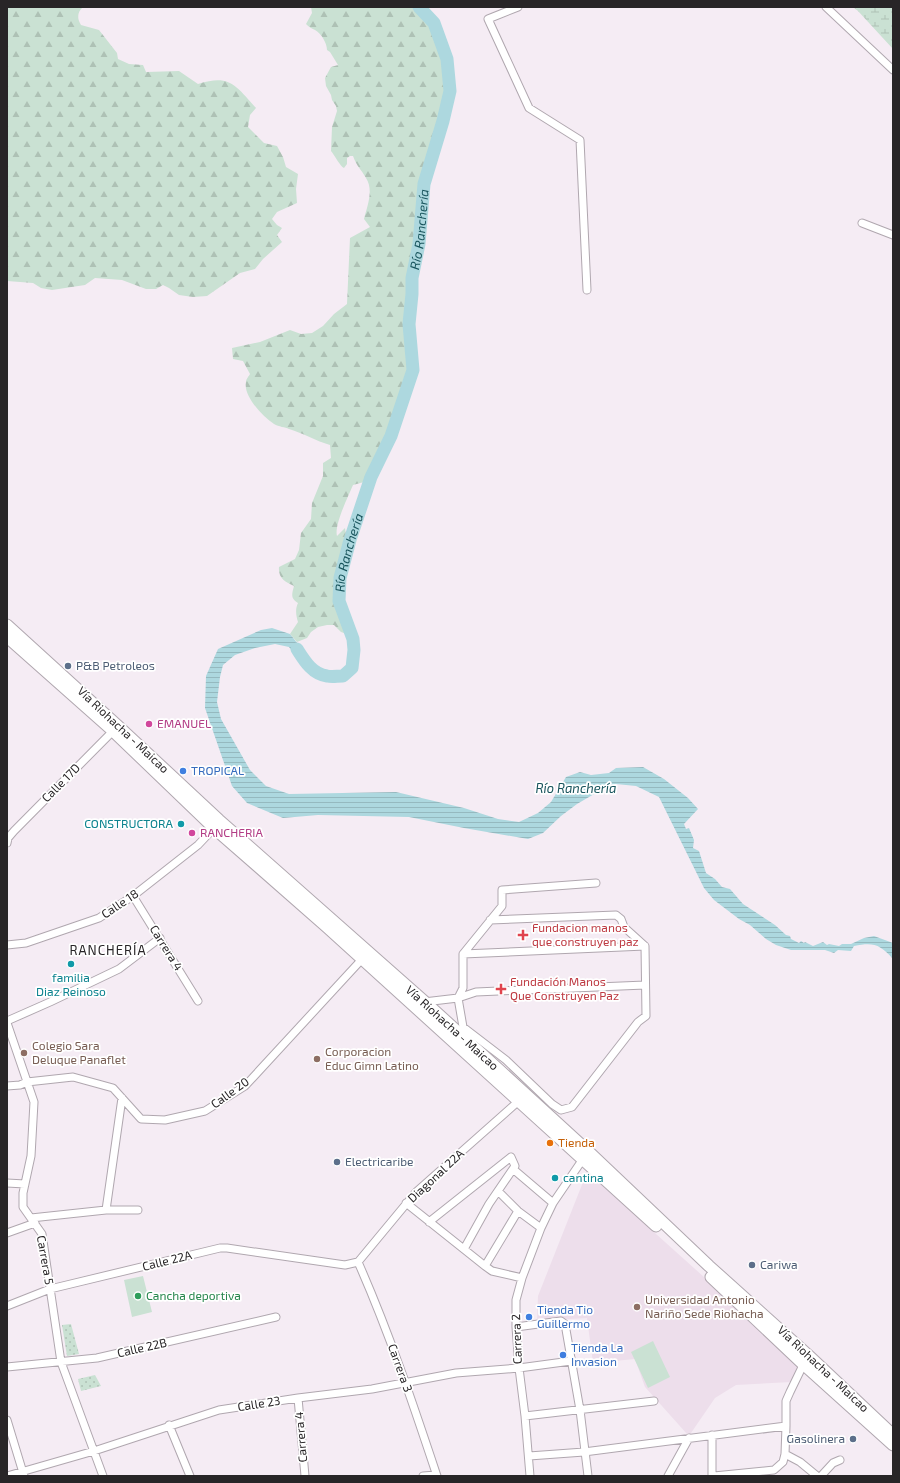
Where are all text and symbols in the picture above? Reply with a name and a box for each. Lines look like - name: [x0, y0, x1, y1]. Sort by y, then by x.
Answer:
- water label: Río Ranchería: [406, 188, 432, 271]
- water label: Río Ranchería: [331, 511, 366, 592]
- place label: P&B Petroleos: [76, 658, 155, 672]
- marker: P&B Petroleos: [63, 661, 73, 671]
- street label: Vía Riohacha - Maicao: [75, 683, 172, 775]
- place label: EMANUEL: [157, 716, 211, 730]
- marker: EMANUEL: [144, 719, 154, 729]
- street label: Calle 17D: [38, 760, 82, 804]
- place label: TROPICAL: [191, 763, 244, 777]
- marker: TROPICAL: [178, 766, 188, 776]
- water label: Río Ranchería: [536, 780, 617, 796]
- place label: CONSTRUCTORA: [84, 816, 174, 830]
- marker: CONSTRUCTORA: [176, 819, 186, 829]
- place label: RANCHERIA: [200, 825, 263, 839]
- marker: RANCHERIA: [187, 828, 197, 838]
- street label: Calle 18: [98, 886, 141, 921]
- place label: Fundacion manos que construyen paz: [532, 920, 639, 948]
- street label: Carrera 4: [147, 922, 186, 973]
- marker: Fundacion manos que construyen paz: [517, 929, 529, 941]
- district label: RANCHERÍA: [69, 941, 147, 958]
- marker: familia Diaz Reinoso: [66, 959, 76, 969]
- place label: familia Diaz Reinoso: [36, 970, 106, 998]
- place label: Fundación Manos Que Construyen Paz: [510, 974, 619, 1003]
- street label: Vía Riohacha - Maicao: [403, 982, 502, 1073]
- marker: Fundación Manos Que Construyen Paz: [495, 983, 507, 995]
- place label: Colegio Sara Deluque Panaflet: [32, 1038, 126, 1066]
- place label: Corporacion Educ Gimn Latino: [325, 1044, 419, 1072]
- marker: Colegio Sara Deluque Panaflet: [19, 1048, 29, 1058]
- marker: Corporacion Educ Gimn Latino: [312, 1054, 322, 1064]
- street label: Calle 20: [208, 1074, 251, 1111]
- place label: Tienda: [558, 1135, 595, 1149]
- marker: Tienda: [545, 1138, 555, 1148]
- street label: Diagonal 22A: [404, 1145, 467, 1205]
- place label: Electricaribe: [345, 1154, 414, 1168]
- marker: Electricaribe: [332, 1157, 342, 1167]
- place label: cantina: [563, 1170, 604, 1184]
- marker: cantina: [550, 1173, 560, 1183]
- street label: Carrera 5: [35, 1234, 57, 1286]
- street label: Calle 22A: [140, 1247, 194, 1273]
- place label: Cariwa: [760, 1257, 798, 1271]
- marker: Cariwa: [747, 1260, 757, 1270]
- place label: Cancha deportiva: [146, 1288, 241, 1302]
- marker: Cancha deportiva: [133, 1291, 143, 1301]
- place label: Universidad Antonio Nariño Sede Riohacha: [645, 1292, 764, 1320]
- place label: Tienda Tio Guillermo: [537, 1302, 593, 1330]
- marker: Universidad Antonio Nariño Sede Riohacha: [632, 1302, 642, 1312]
- marker: Tienda Tio Guillermo: [524, 1312, 534, 1322]
- street label: Carrera 2: [508, 1313, 524, 1364]
- street label: Vía Riohacha - Maicao: [775, 1322, 872, 1414]
- street label: Calle 22B: [116, 1335, 168, 1360]
- place label: Tienda La Invasion: [571, 1340, 623, 1368]
- street label: Carrera 3: [386, 1342, 416, 1394]
- marker: Tienda La Invasion: [558, 1350, 568, 1360]
- street label: Calle 23: [236, 1393, 281, 1413]
- street label: Carrera 4: [291, 1411, 309, 1463]
- place label: Gasolinera: [787, 1431, 845, 1445]
- marker: Gasolinera: [848, 1434, 858, 1444]

